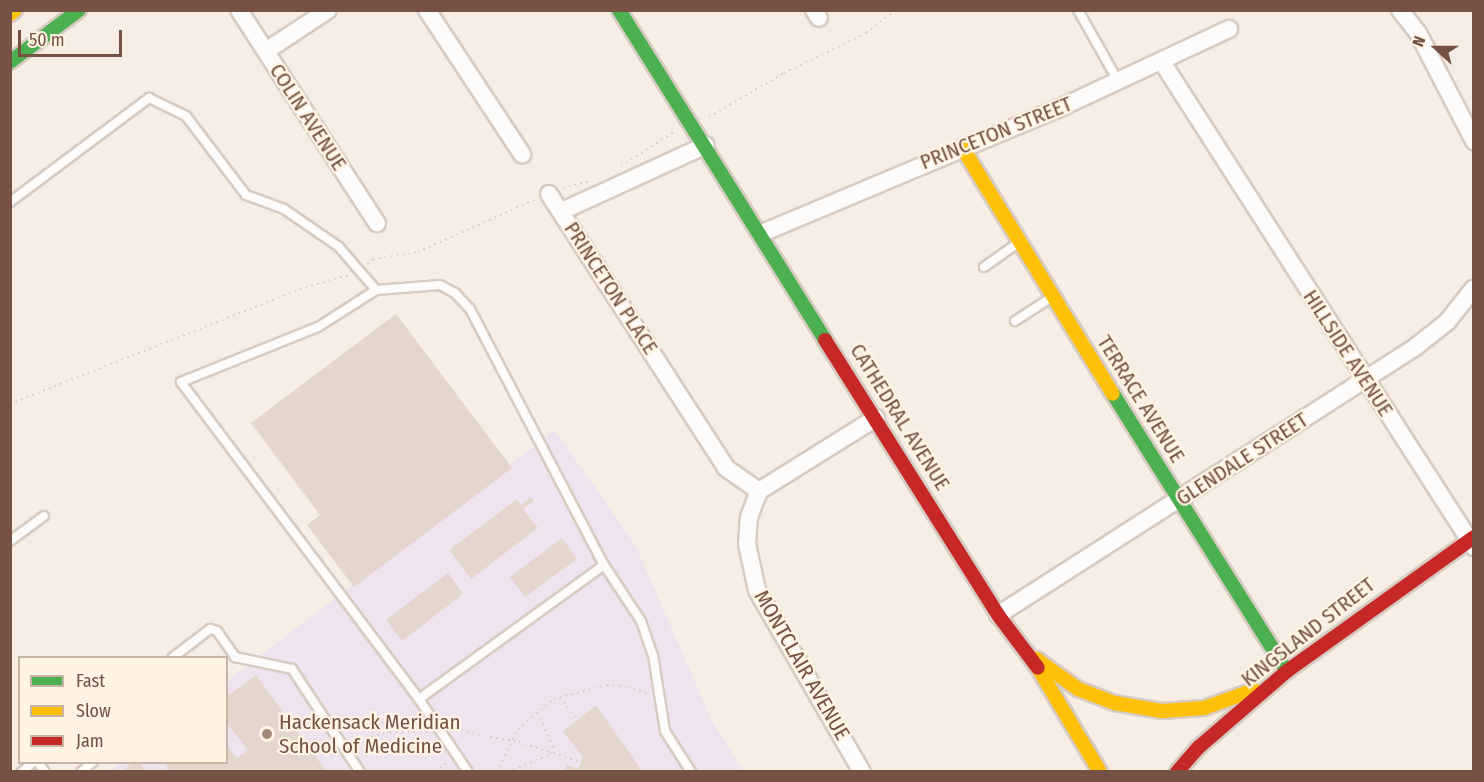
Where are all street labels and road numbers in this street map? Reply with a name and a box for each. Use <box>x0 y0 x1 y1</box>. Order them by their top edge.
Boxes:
street label: COLIN AVENUE <box>264 59 352 175</box>
street label: PRINCETON STREET <box>916 91 1076 175</box>
street label: PRINCETON PLACE <box>559 217 663 359</box>
street label: HILLSIDE AVENUE <box>1298 285 1398 421</box>
street label: TERRACE AVENUE <box>1092 331 1190 467</box>
street label: CATHEDRAL AVENUE <box>845 339 955 495</box>
street label: GLENDALE STREET <box>1172 407 1312 511</box>
street label: KINGSLAND STREET <box>1236 572 1380 692</box>
street label: MONTCLAIR AVENUE <box>749 586 855 744</box>

